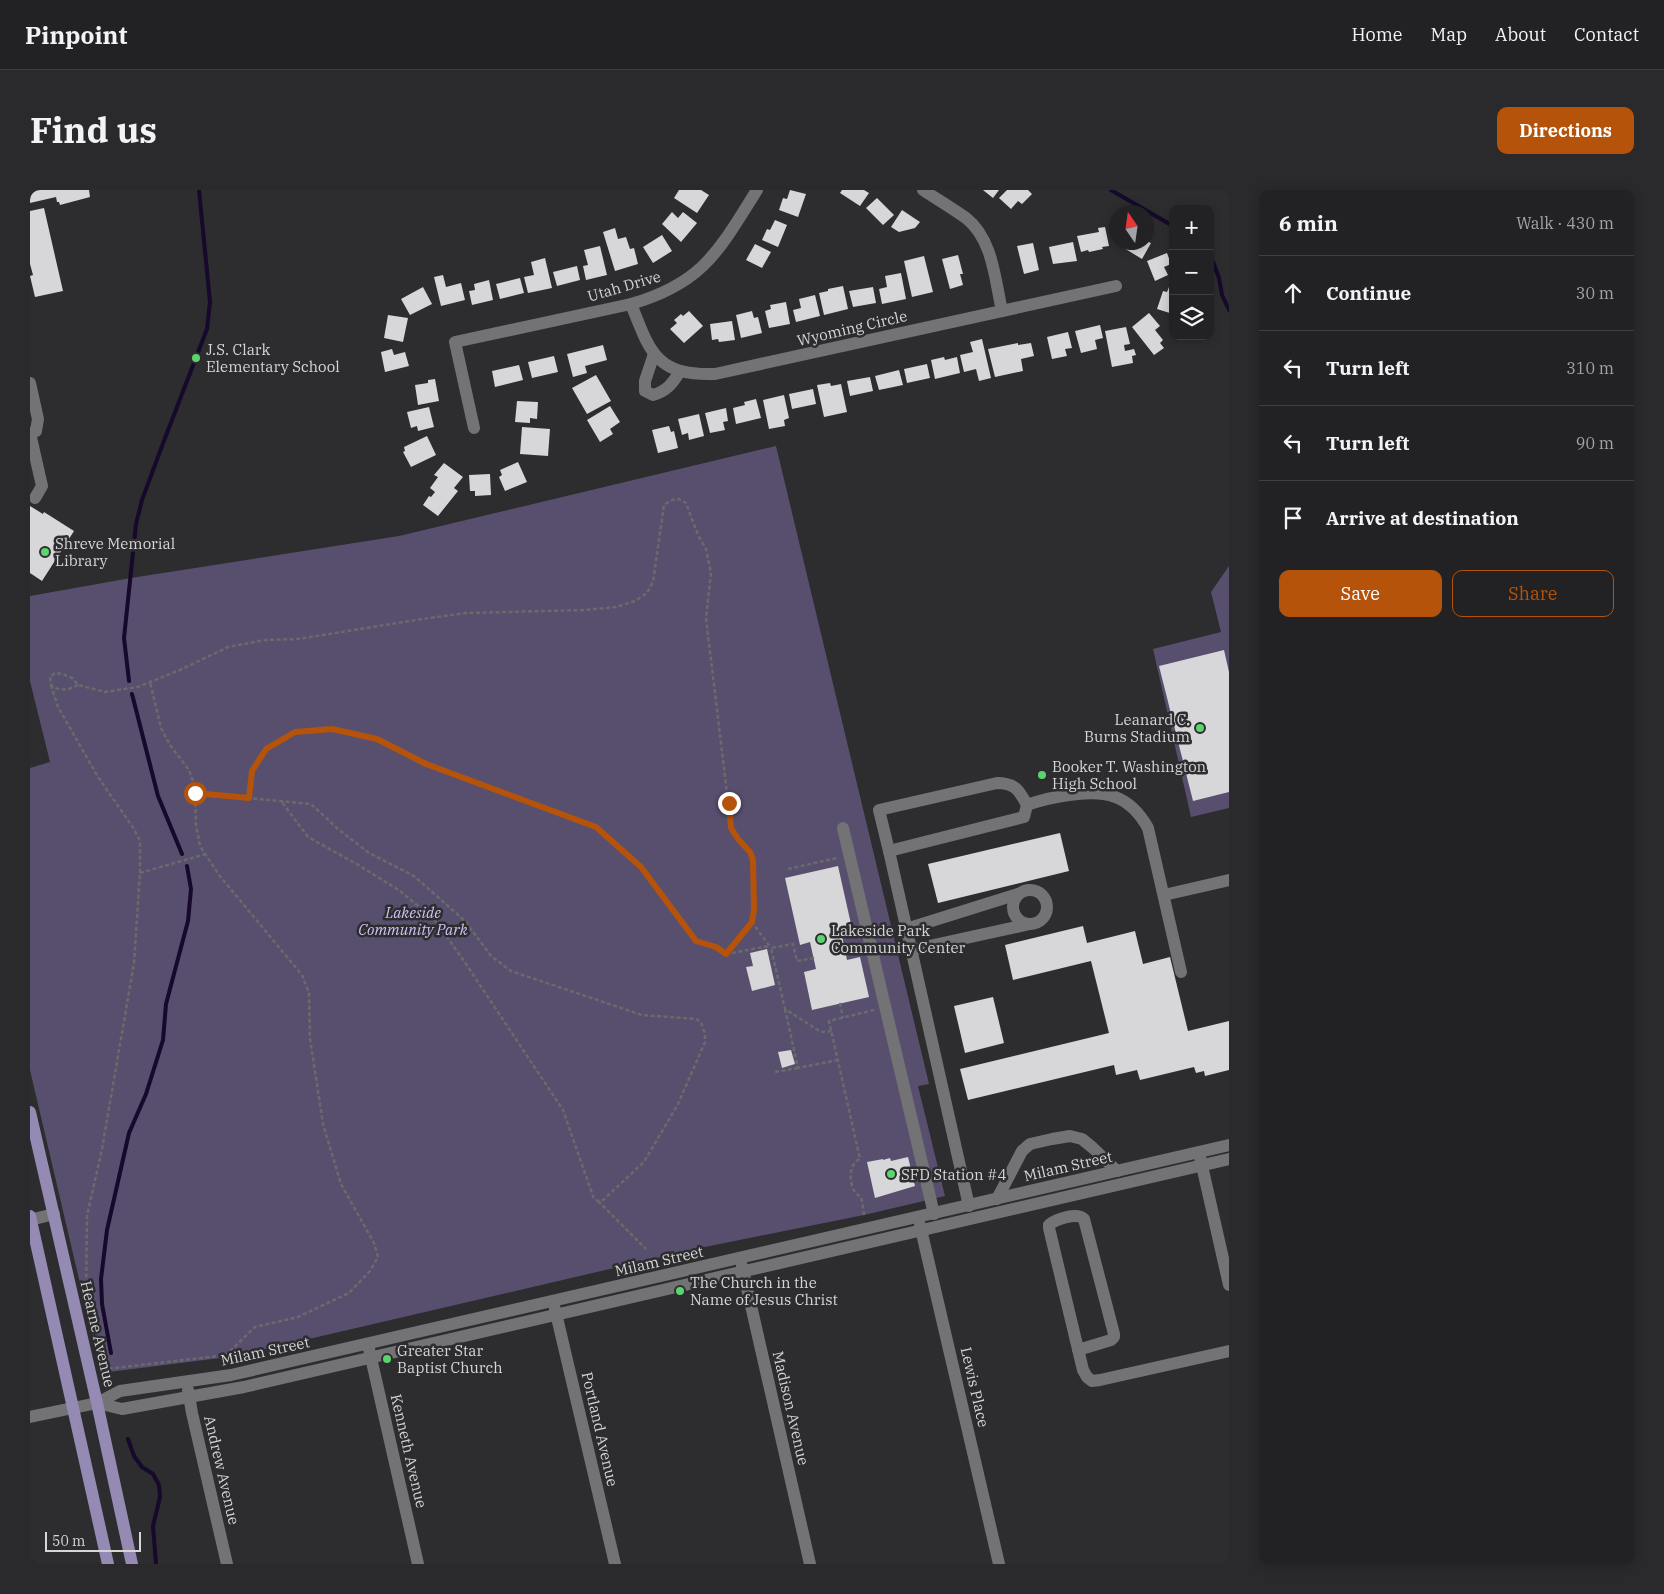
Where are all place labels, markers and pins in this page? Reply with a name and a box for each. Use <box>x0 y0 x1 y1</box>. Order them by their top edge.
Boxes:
place label: J.S. Clark Elementary School <box>206 340 340 376</box>
marker: J.S. Clark Elementary School <box>190 352 202 364</box>
place label: Shreve Memorial Library <box>55 534 175 570</box>
marker: Shreve Memorial Library <box>39 546 51 558</box>
place label: Leanard C. Burns Stadium <box>1084 710 1190 746</box>
marker: Leanard C. Burns Stadium <box>1194 722 1206 734</box>
place label: Booker T. Washington High School <box>1052 757 1207 793</box>
marker: Booker T. Washington High School <box>1036 769 1048 781</box>
place label: Lakeside Park Community Center <box>831 921 966 957</box>
marker: Lakeside Park Community Center <box>815 933 827 945</box>
place label: SFD Station #4 <box>901 1165 1006 1184</box>
marker: SFD Station #4 <box>885 1168 897 1180</box>
place label: The Church in the Name of Jesus Christ <box>690 1273 838 1309</box>
marker: The Church in the Name of Jesus Christ <box>674 1285 686 1297</box>
place label: Greater Star Baptist Church <box>397 1341 503 1377</box>
marker: Greater Star Baptist Church <box>381 1353 393 1365</box>

